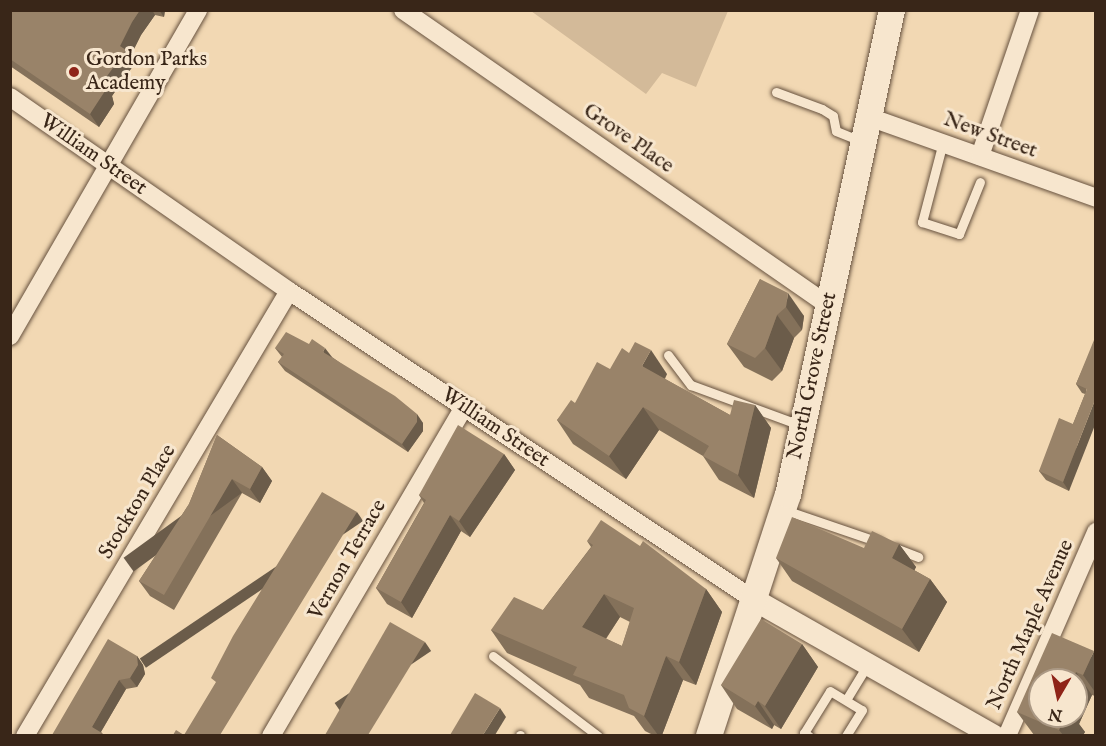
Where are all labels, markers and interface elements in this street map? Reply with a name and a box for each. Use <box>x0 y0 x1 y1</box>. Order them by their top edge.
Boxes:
place label: Gordon Parks Academy <box>86 47 207 97</box>
marker: Gordon Parks Academy <box>67 65 81 79</box>
street label: Grove Place <box>578 99 678 179</box>
street label: New Street <box>940 107 1040 165</box>
street label: William Street <box>35 109 151 201</box>
street label: North Grove Street <box>783 290 843 462</box>
street label: William Street <box>436 383 554 473</box>
street label: Stockton Place <box>94 440 182 564</box>
street label: Vernon Terrace <box>303 495 393 625</box>
street label: North Maple Avenue <box>982 536 1080 714</box>
north arrow <box>1028 668 1088 728</box>

